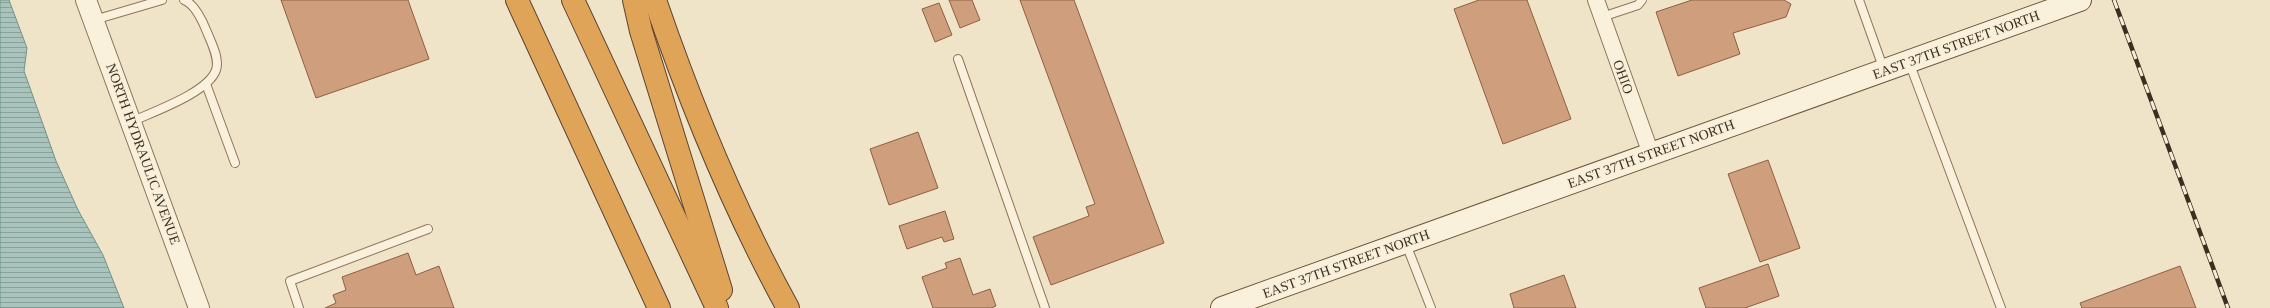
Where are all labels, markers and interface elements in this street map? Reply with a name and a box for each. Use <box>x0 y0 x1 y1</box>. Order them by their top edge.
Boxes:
street label: EAST 37TH STREET NORTH <box>1871 8 2041 82</box>
street label: OHIO <box>1610 58 1636 96</box>
street label: NORTH HYDRAULIC AVENUE <box>103 61 183 247</box>
street label: EAST 37TH STREET NORTH <box>1566 117 1736 191</box>
street label: EAST 37TH STREET NORTH <box>1261 227 1431 301</box>

